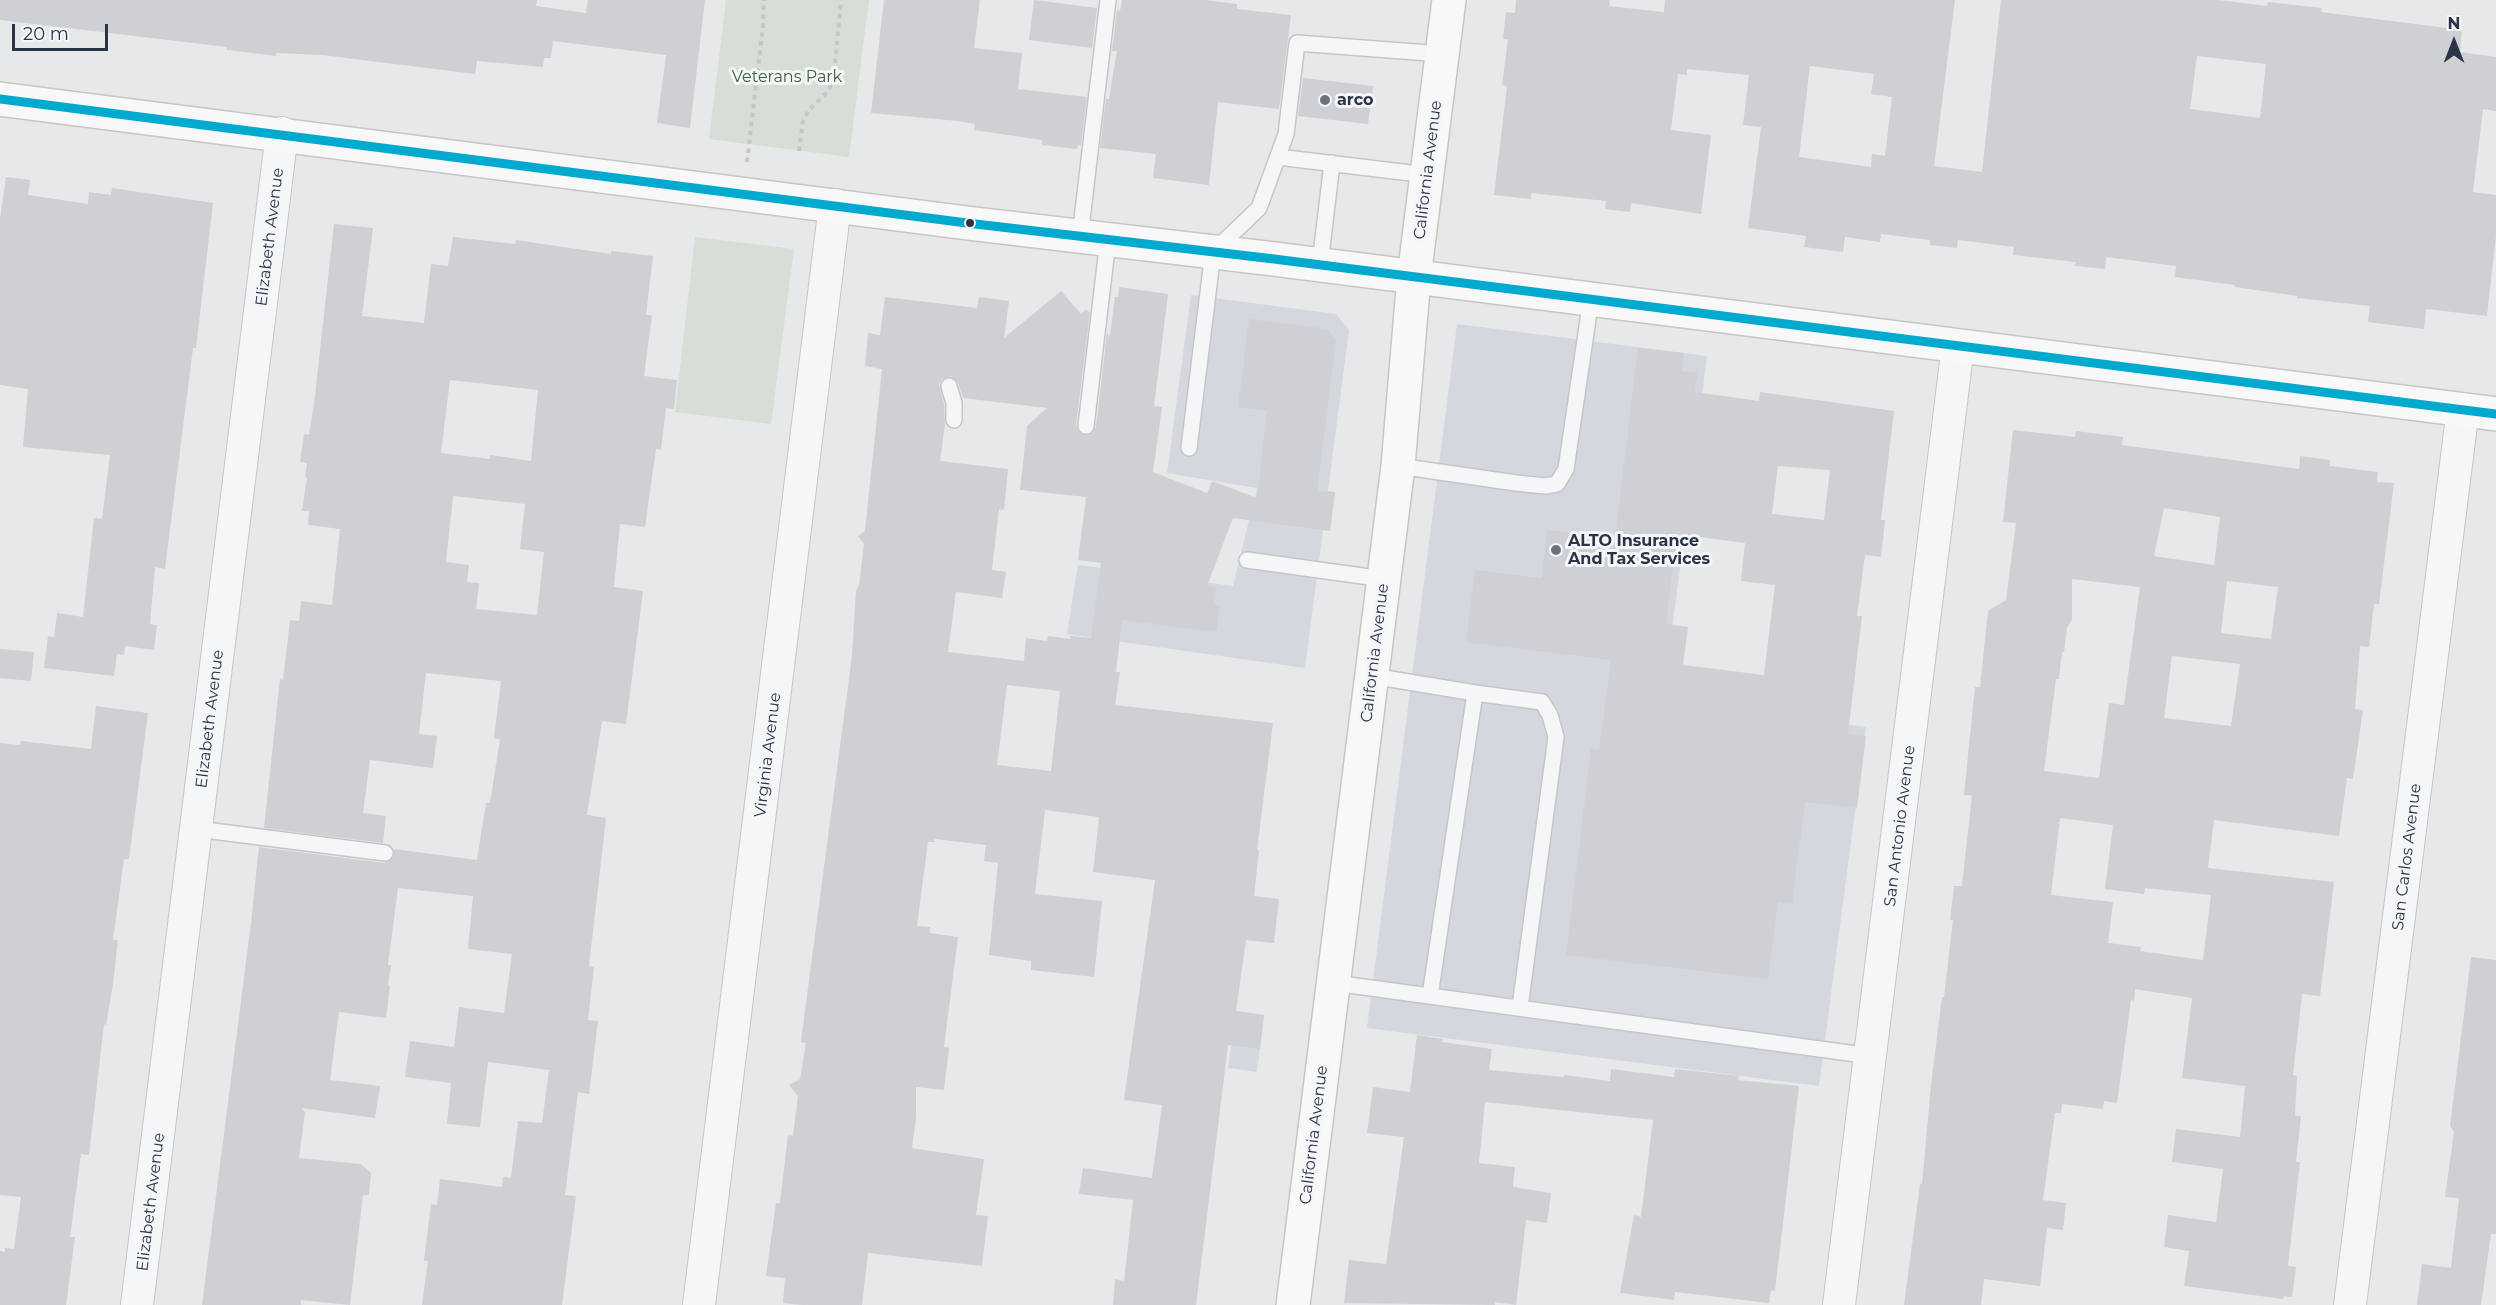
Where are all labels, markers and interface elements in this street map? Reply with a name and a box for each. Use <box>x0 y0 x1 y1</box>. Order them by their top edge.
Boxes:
scale bar <box>15 12 111 50</box>
north arrow <box>2424 12 2484 72</box>
text: N <box>2448 14 2460 33</box>
text: 20 m <box>23 23 69 45</box>
park label: Veterans Park <box>732 67 842 87</box>
place label: arco <box>1337 90 1373 110</box>
marker: arco <box>1318 93 1332 107</box>
street label: California Avenue <box>1410 99 1446 241</box>
street label: Elizabeth Avenue <box>252 167 288 307</box>
unlabelled marker <box>964 217 976 229</box>
place label: ALTO Insurance And Tax Services <box>1568 531 1710 569</box>
marker: ALTO Insurance And Tax Services <box>1549 543 1563 557</box>
street label: California Avenue <box>1357 582 1393 724</box>
street label: Elizabeth Avenue <box>192 649 228 789</box>
street label: Virginia Avenue <box>751 691 785 819</box>
street label: San Antonio Avenue <box>1881 744 1919 908</box>
street label: San Carlos Avenue <box>2388 782 2426 932</box>
street label: California Avenue <box>1296 1064 1332 1206</box>
street label: Elizabeth Avenue <box>133 1132 169 1272</box>

